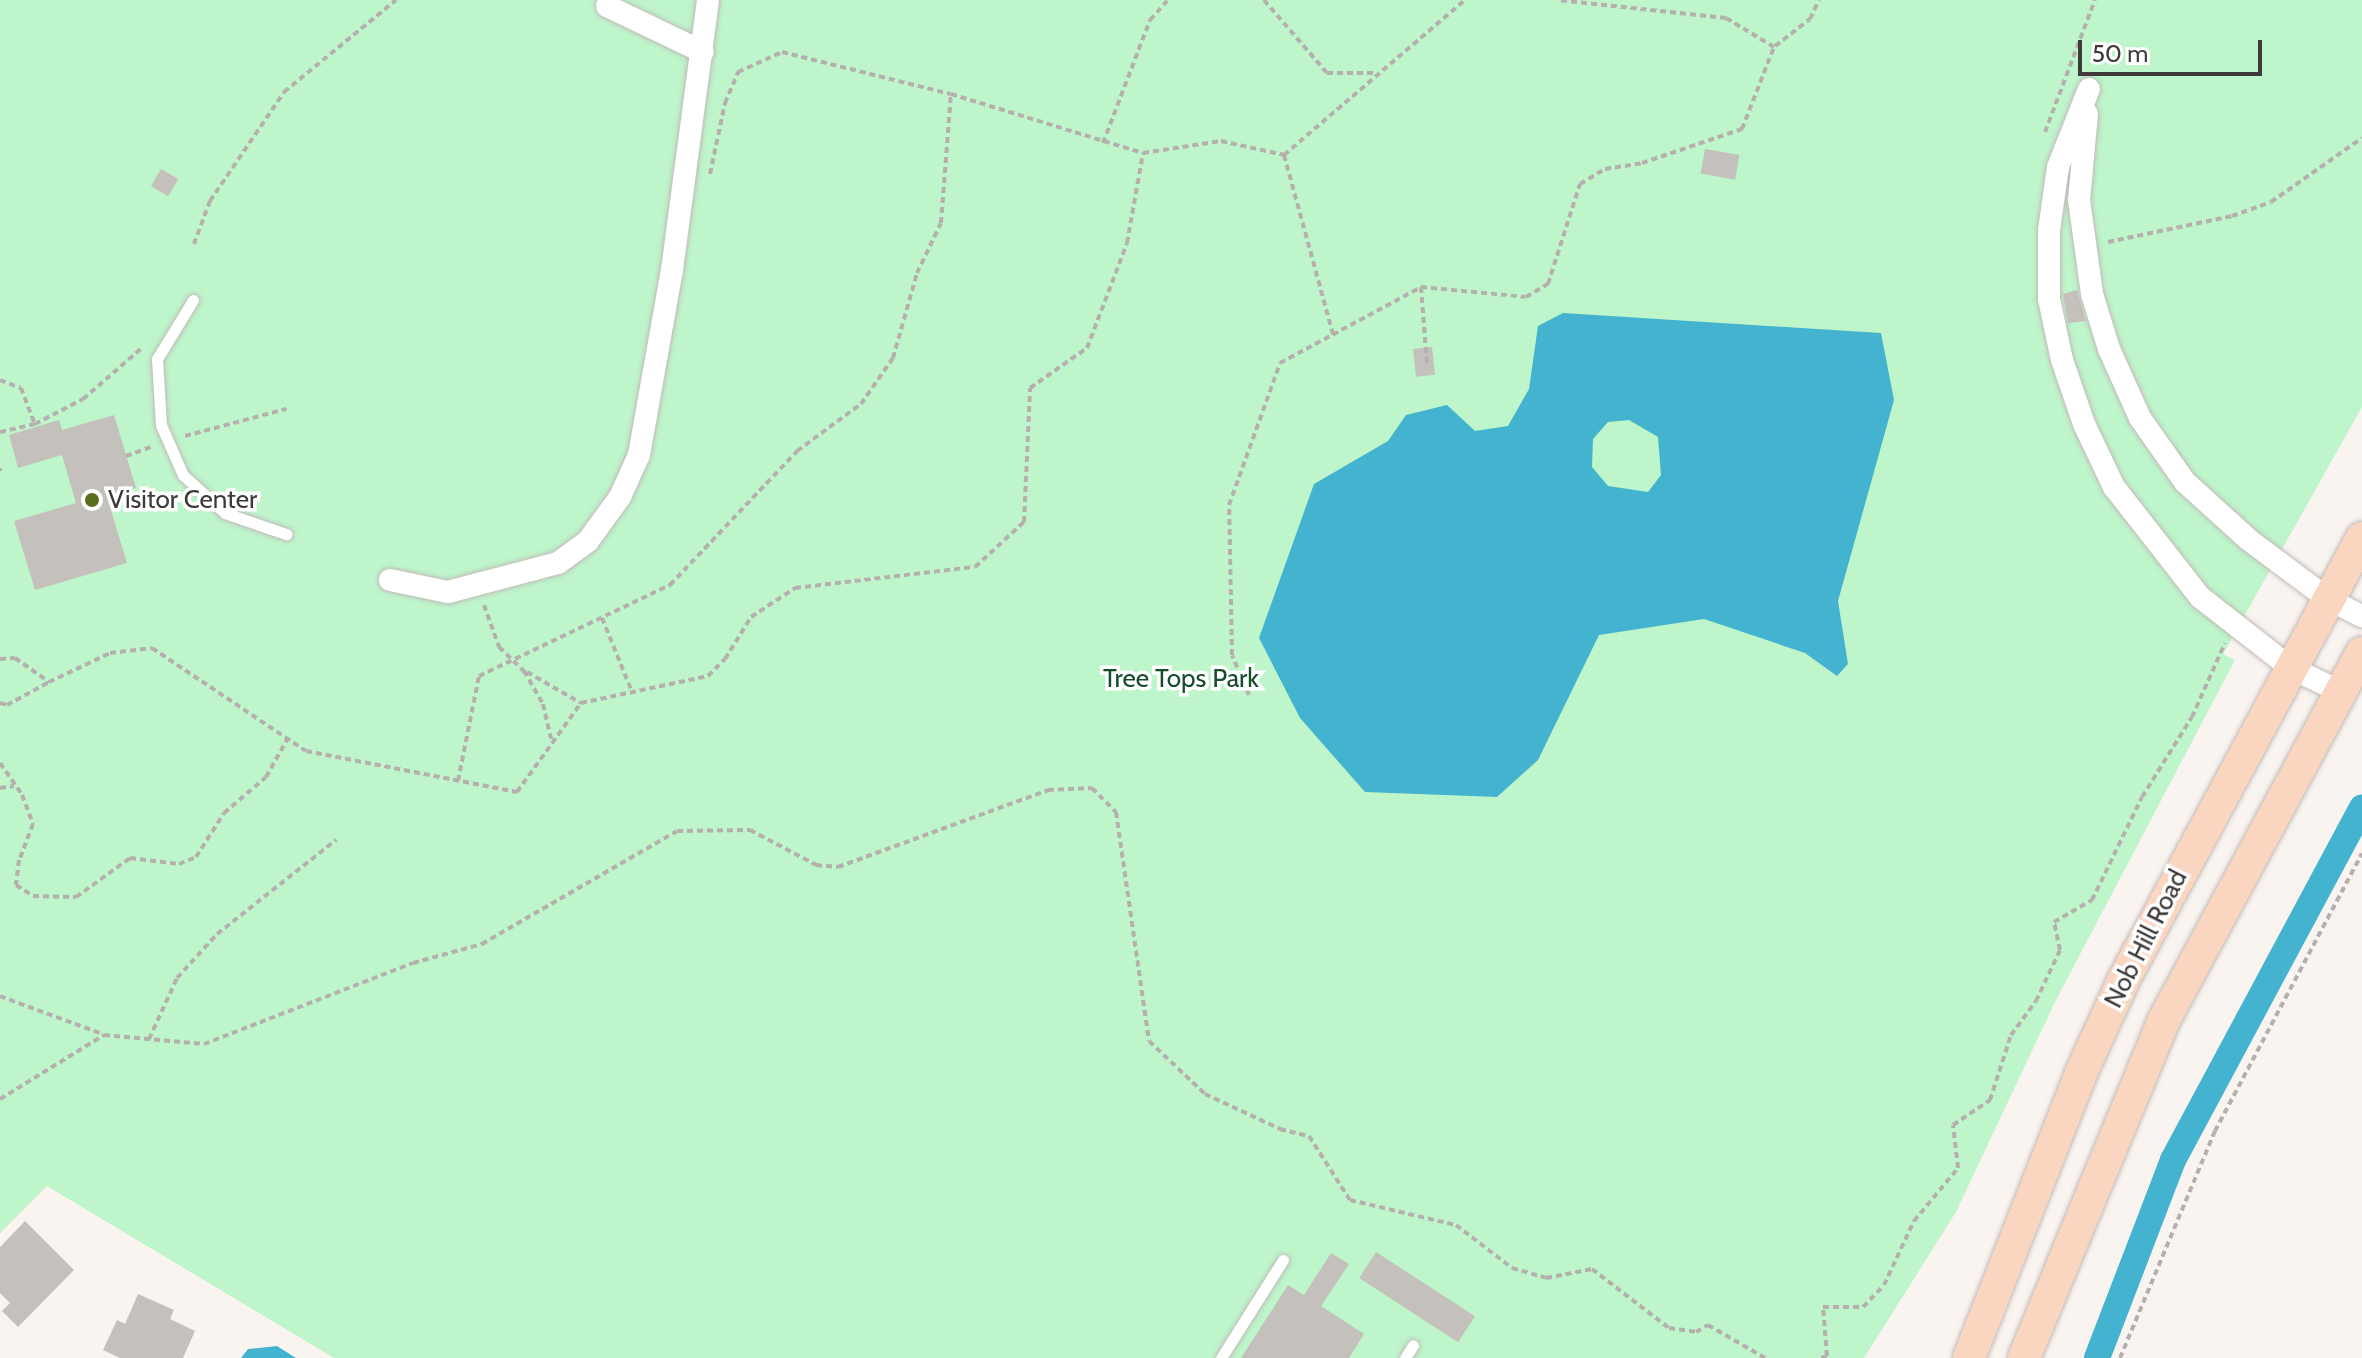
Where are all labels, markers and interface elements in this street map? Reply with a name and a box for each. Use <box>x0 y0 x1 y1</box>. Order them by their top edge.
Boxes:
scale bar <box>2082 24 2266 74</box>
text: 50 m <box>2092 39 2148 68</box>
place label: Visitor Center <box>108 484 257 516</box>
marker: Visitor Center <box>83 491 101 509</box>
park label: Tree Tops Park <box>1103 663 1259 695</box>
street label: Nob Hill Road <box>2098 865 2194 1013</box>

